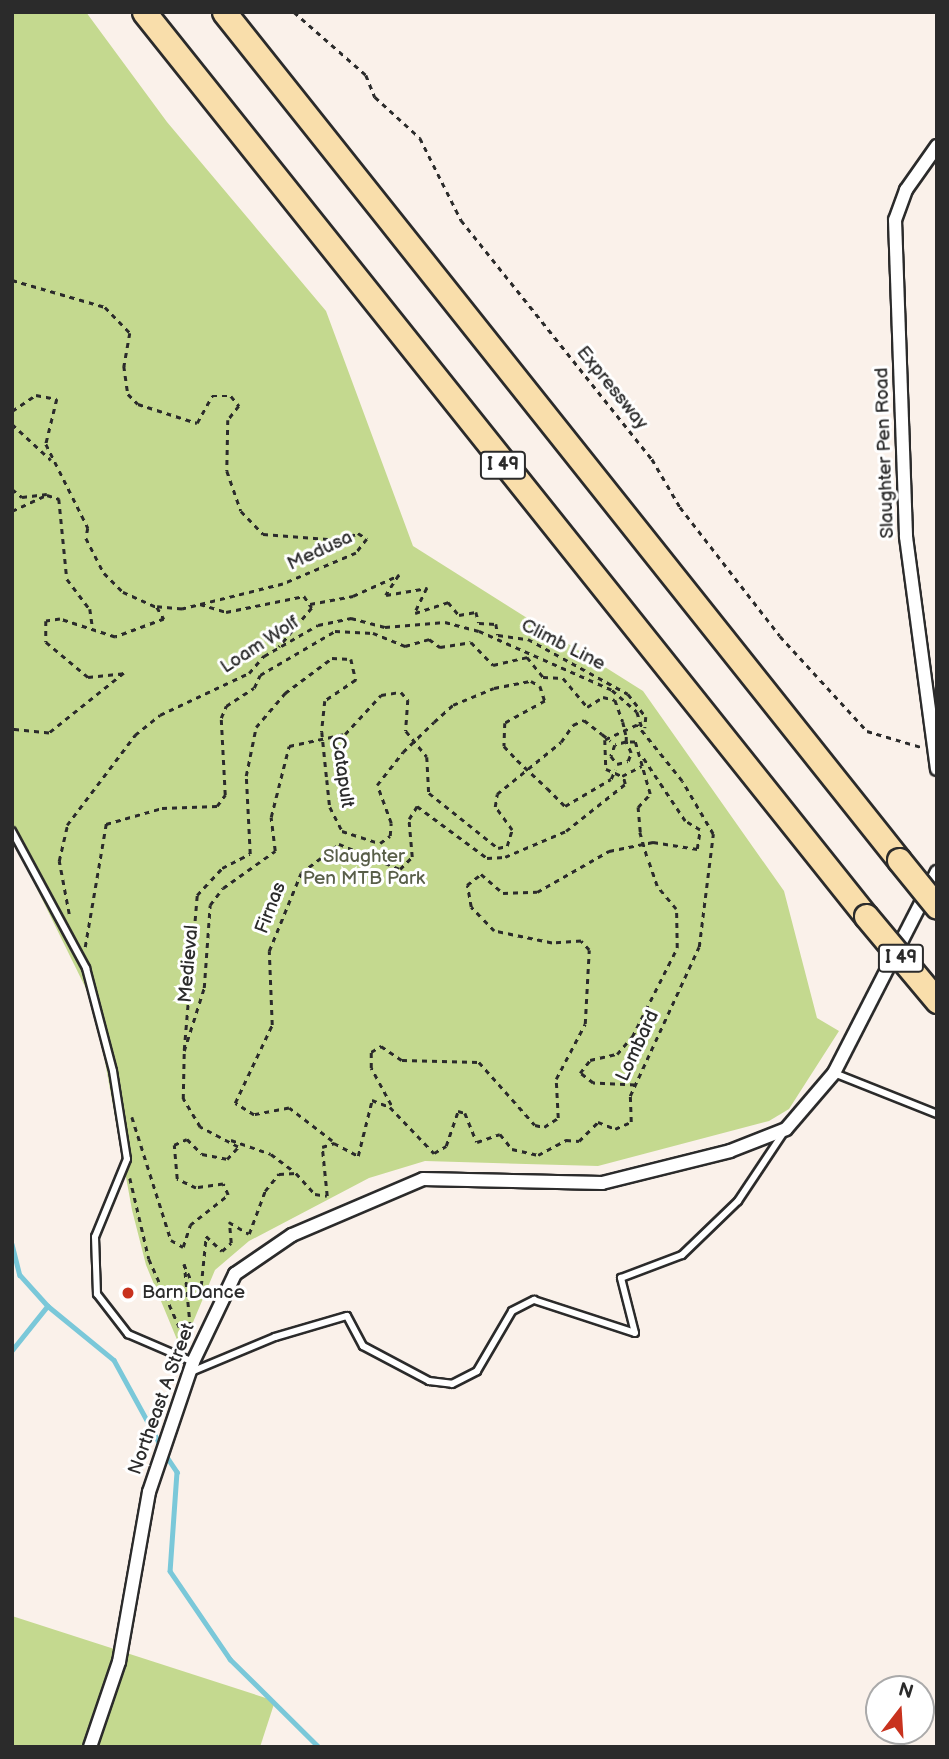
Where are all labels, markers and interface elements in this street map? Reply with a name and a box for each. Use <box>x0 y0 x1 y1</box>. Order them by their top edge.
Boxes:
street label: Expressway <box>571 342 653 434</box>
street label: Slaughter Pen Road <box>871 367 899 539</box>
road number: I 49 <box>478 450 528 480</box>
street label: Medusa <box>284 526 356 576</box>
street label: Loam Wolf <box>216 611 304 679</box>
street label: Climb Line <box>517 614 609 676</box>
street label: Catapult <box>326 735 358 809</box>
park label: Slaughter Pen MTB Park <box>303 846 425 890</box>
street label: Firnas <box>251 879 291 937</box>
street label: Medieval <box>174 924 204 1004</box>
road number: I 49 <box>876 944 926 973</box>
street label: Lombard <box>612 1007 664 1085</box>
place label: Barn Dance <box>142 1282 245 1304</box>
marker: Barn Dance <box>120 1285 136 1301</box>
street label: Northeast A Street <box>124 1320 200 1478</box>
north arrow <box>865 1675 935 1745</box>
text: N <box>896 1678 916 1704</box>

